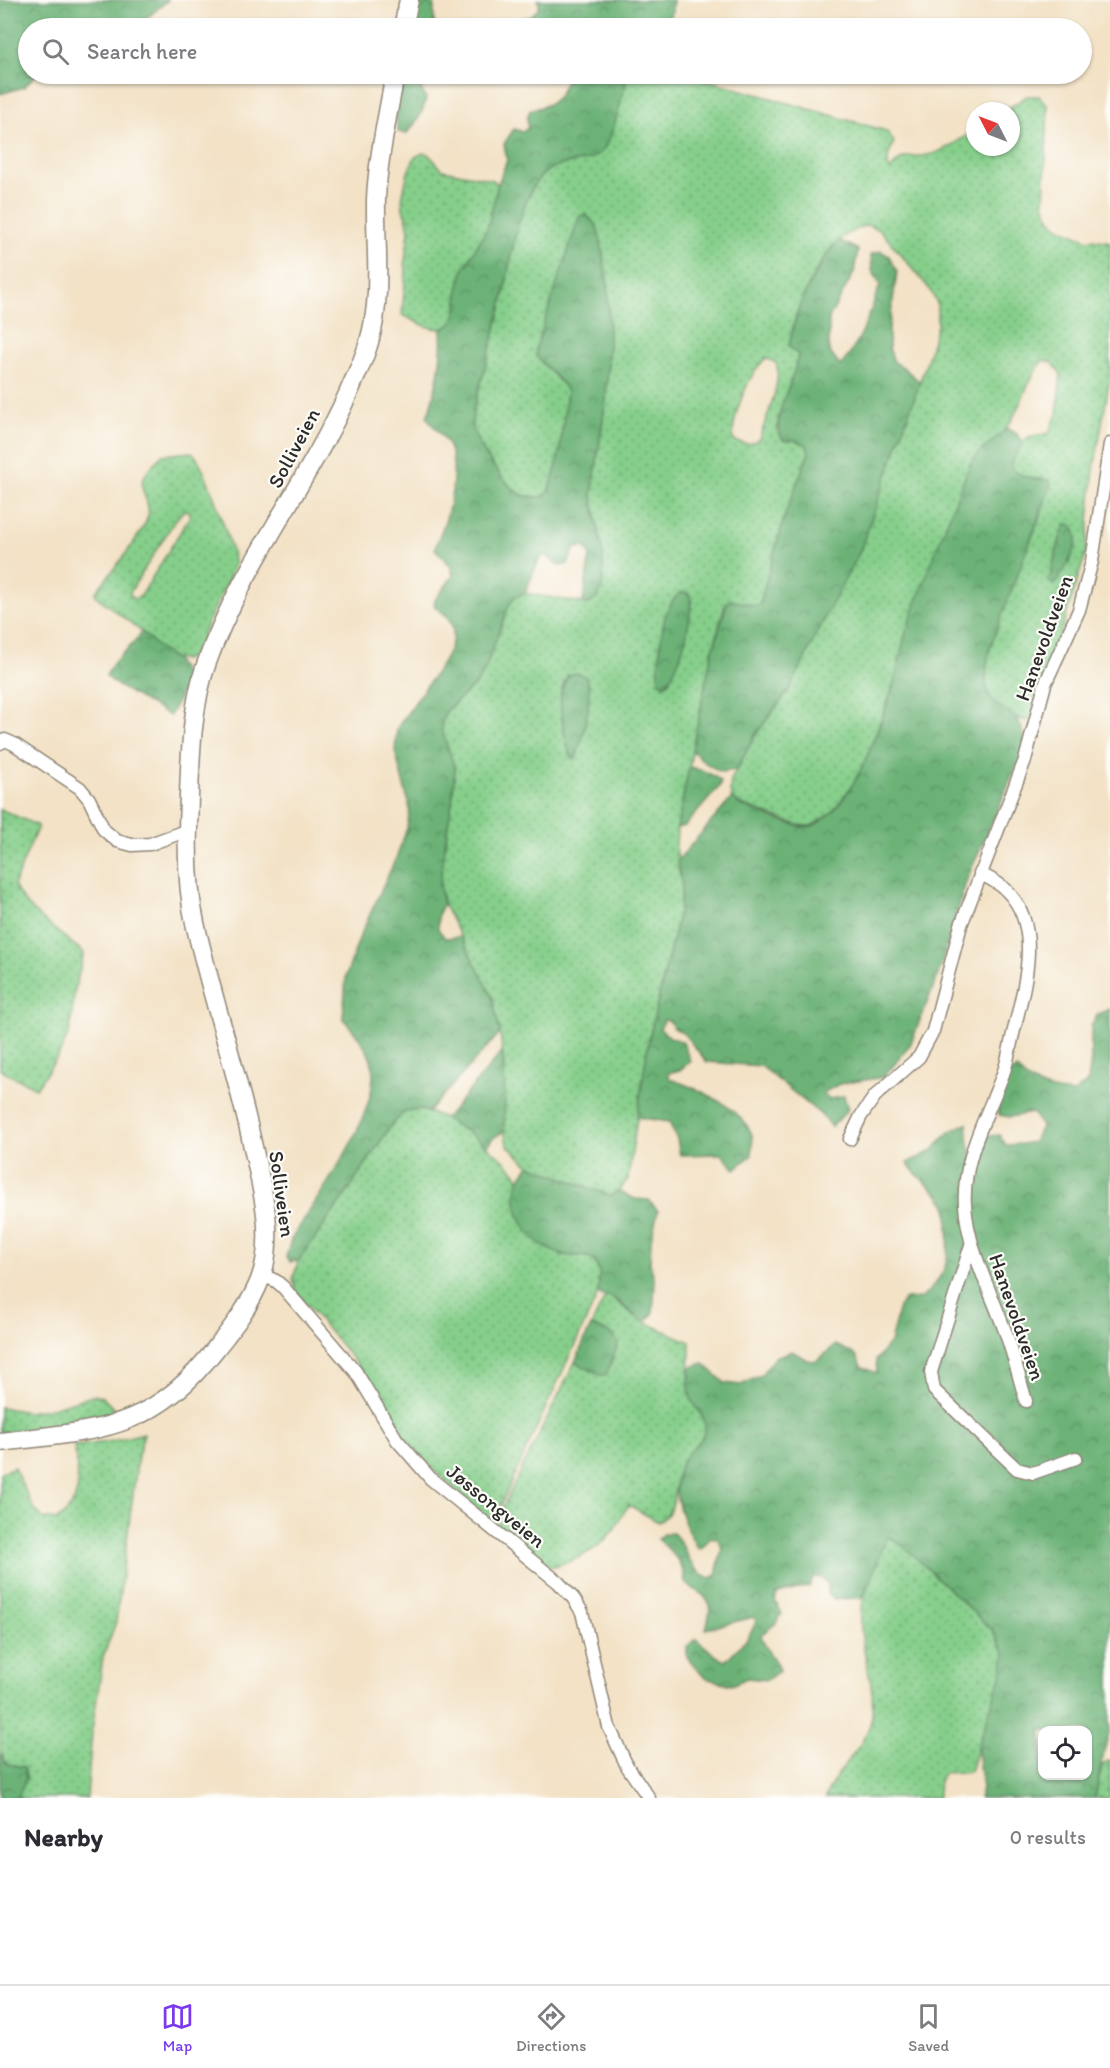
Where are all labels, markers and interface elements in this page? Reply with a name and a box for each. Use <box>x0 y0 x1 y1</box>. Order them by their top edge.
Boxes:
search box <box>18 18 1092 84</box>
icon: search <box>39 35 72 68</box>
text: Search here <box>87 38 197 65</box>
north arrow <box>966 102 1020 156</box>
street label: Solliveien <box>262 403 325 492</box>
street label: Hanevoldveien <box>1009 571 1078 704</box>
street label: Solliveien <box>264 1149 301 1239</box>
street label: Hanevoldveien <box>984 1250 1051 1384</box>
street label: Jøssongveien <box>442 1458 551 1553</box>
map controls <box>1038 1726 1092 1780</box>
button: locate <box>1038 1726 1092 1780</box>
text: Nearby <box>24 1821 103 1853</box>
text: 0 results <box>1010 1825 1086 1849</box>
tab: Map <box>161 2000 194 2055</box>
tab: Directions <box>516 2000 586 2055</box>
tab: Saved <box>908 2000 949 2055</box>

